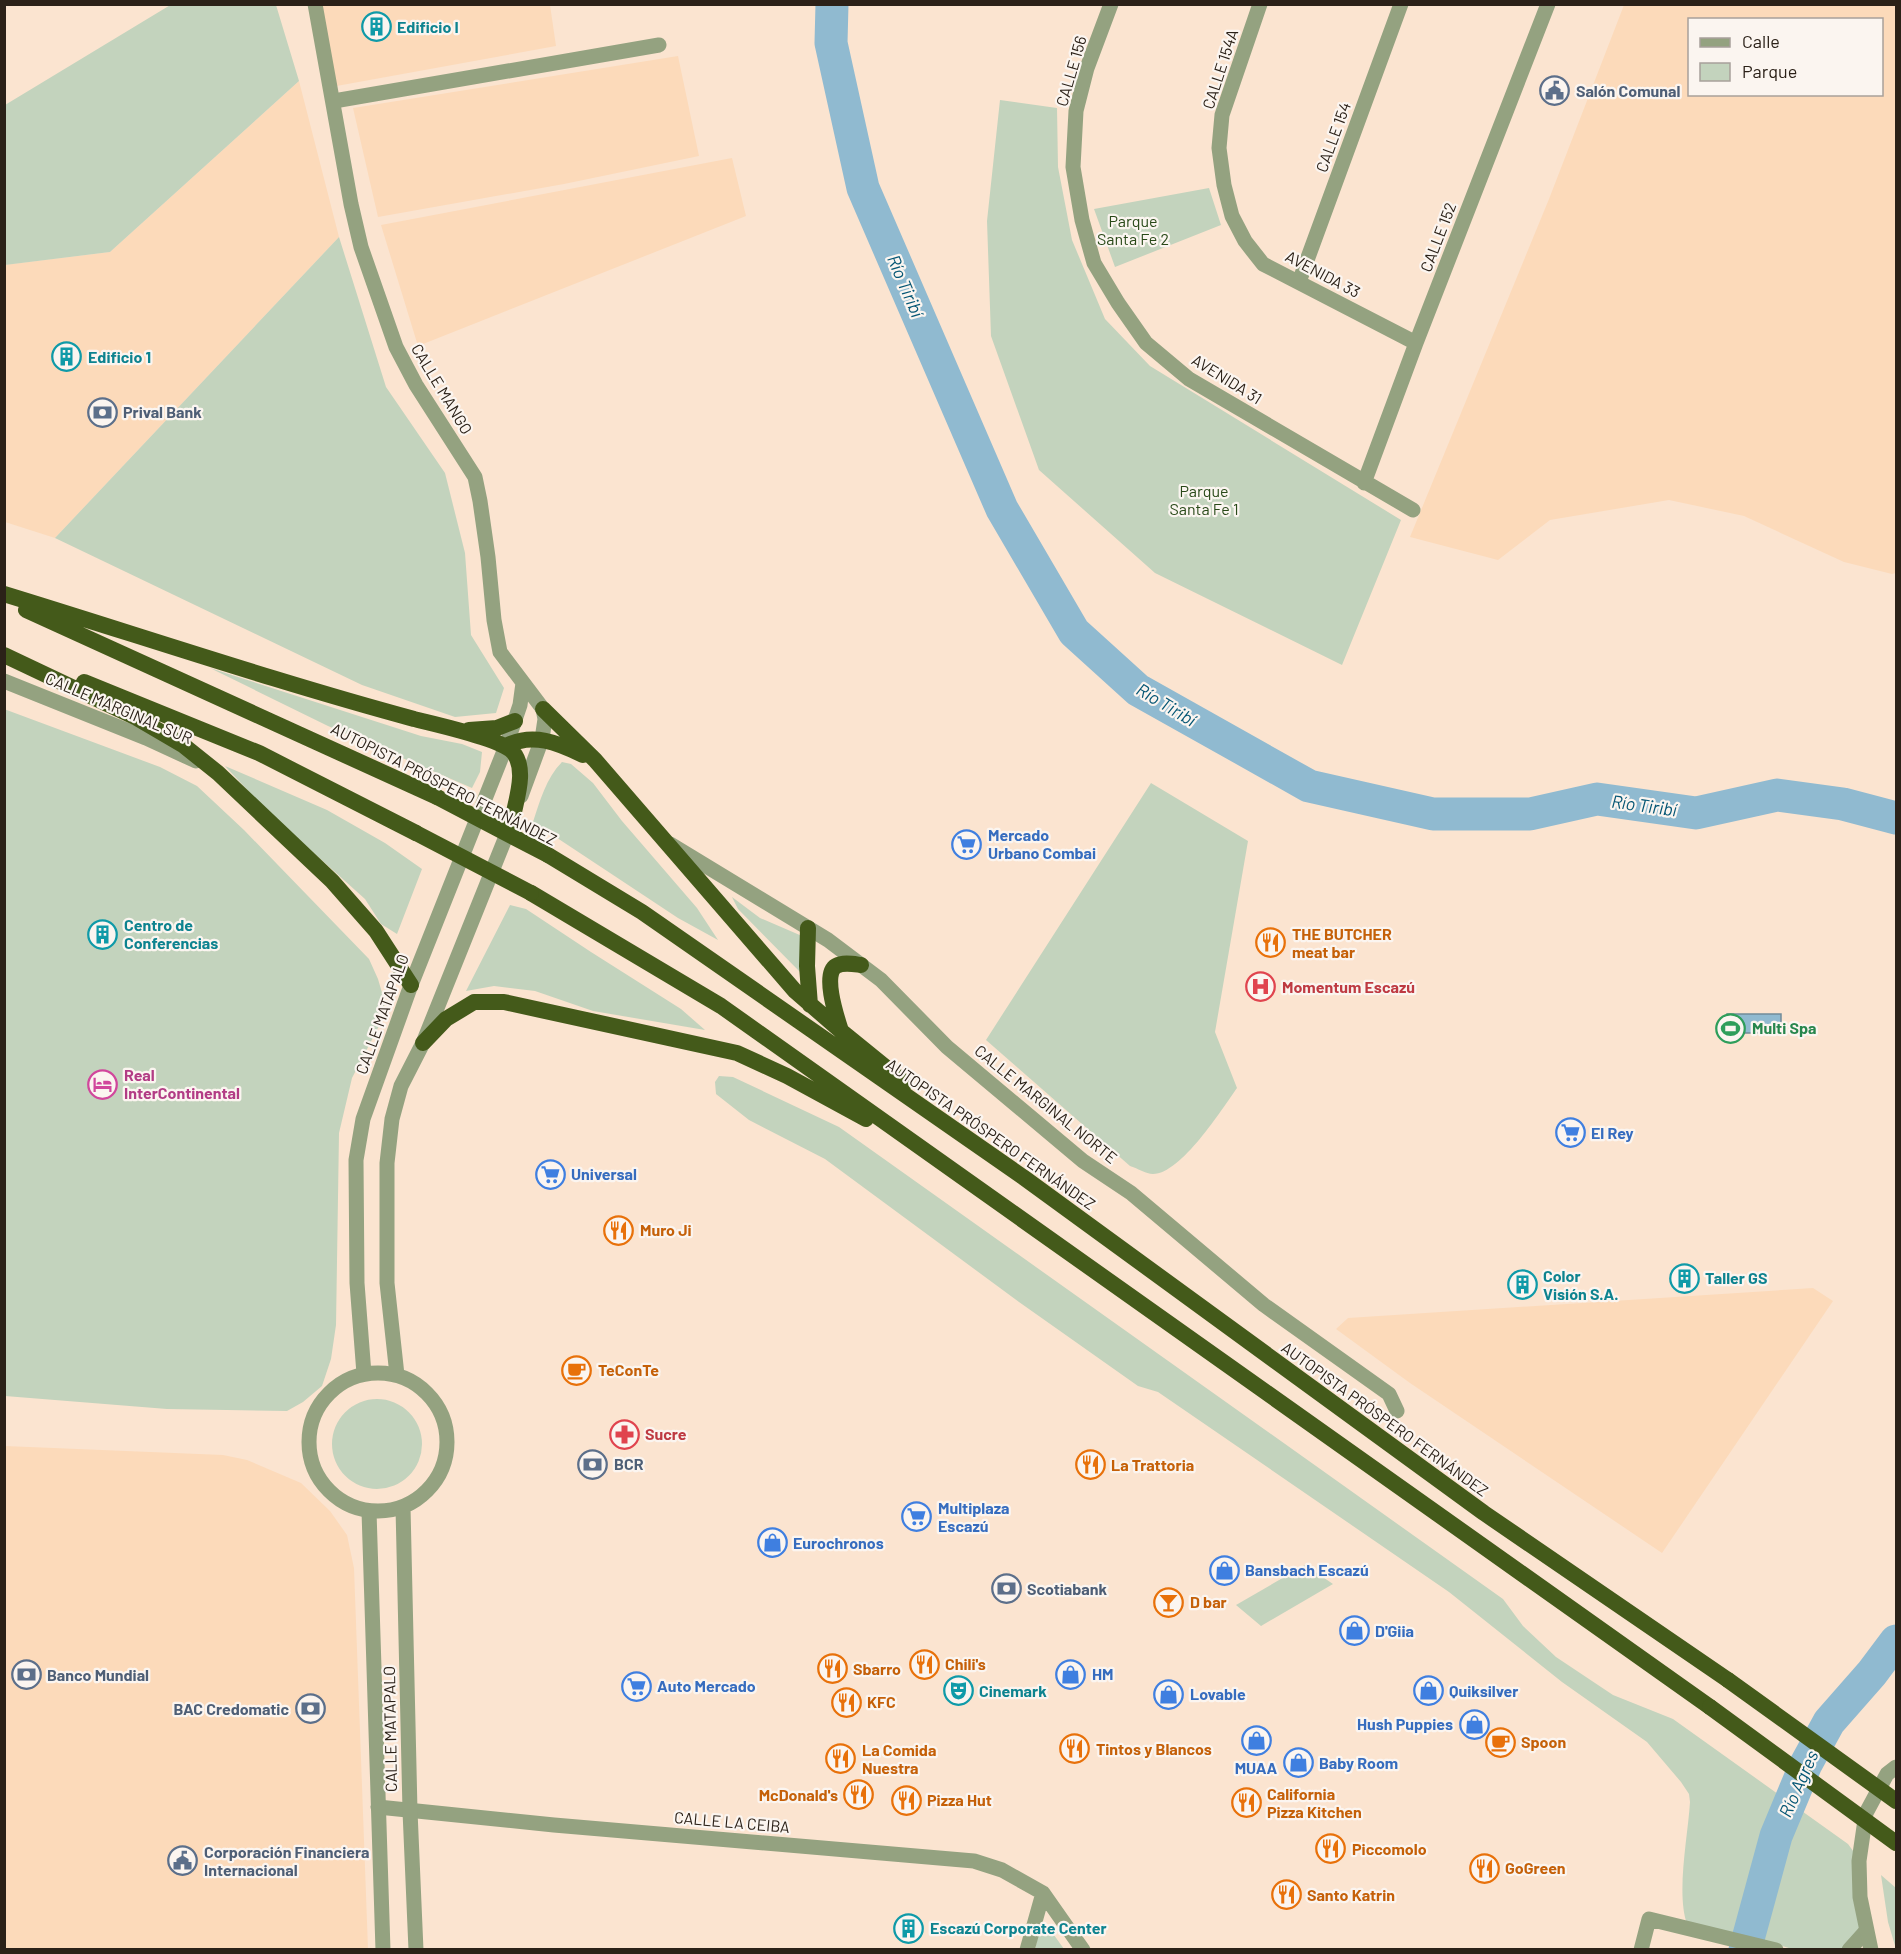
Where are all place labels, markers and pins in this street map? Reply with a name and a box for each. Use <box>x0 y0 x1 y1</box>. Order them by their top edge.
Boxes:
building icon: Edificio I <box>360 11 392 43</box>
place label: Edificio I <box>397 17 459 36</box>
public building icon: Salón Comunal <box>1539 75 1571 107</box>
place label: Salón Comunal <box>1576 81 1680 100</box>
building icon: Edificio 1 <box>51 341 83 373</box>
place label: Edificio 1 <box>88 347 151 366</box>
bank icon: Prival Bank <box>86 396 118 428</box>
place label: Prival Bank <box>123 402 202 421</box>
place label: Mercado Urbano Combai <box>988 825 1096 862</box>
supermarket icon: Mercado Urbano Combai <box>951 828 983 860</box>
place label: Centro de Conferencias <box>124 915 218 952</box>
building icon: Centro de Conferencias <box>87 918 119 950</box>
place label: THE BUTCHER meat bar <box>1292 924 1392 961</box>
restaurant icon: THE BUTCHER meat bar <box>1255 927 1287 959</box>
hospital icon: Momentum Escazú <box>1245 971 1277 1003</box>
place label: Momentum Escazú <box>1282 977 1415 996</box>
sports icon: Multi Spa <box>1715 1012 1747 1044</box>
place label: Multi Spa <box>1752 1018 1816 1037</box>
place label: Real InterContinental <box>124 1065 240 1102</box>
hotel icon: Real InterContinental <box>87 1068 119 1100</box>
supermarket icon: El Rey <box>1554 1117 1586 1149</box>
place label: El Rey <box>1591 1123 1634 1142</box>
supermarket icon: Universal <box>534 1158 566 1190</box>
place label: Universal <box>571 1164 637 1183</box>
restaurant icon: Muro Ji <box>603 1214 635 1246</box>
place label: Muro Ji <box>640 1220 692 1239</box>
building icon: Taller GS <box>1668 1262 1700 1294</box>
place label: Color Visión S.A. <box>1543 1266 1619 1303</box>
place label: Taller GS <box>1705 1268 1767 1287</box>
building icon: Color Visión S.A. <box>1506 1269 1538 1301</box>
cafe icon: TeConTe <box>561 1354 593 1386</box>
place label: TeConTe <box>598 1360 659 1379</box>
pharmacy icon: Sucre <box>608 1418 640 1450</box>
place label: Sucre <box>645 1424 687 1443</box>
bank icon: BCR <box>577 1448 609 1480</box>
restaurant icon: La Trattoria <box>1074 1449 1106 1481</box>
place label: BCR <box>614 1454 644 1473</box>
place label: La Trattoria <box>1111 1455 1194 1474</box>
place label: Multiplaza Escazú <box>938 1498 1009 1535</box>
supermarket icon: Multiplaza Escazú <box>901 1501 933 1533</box>
shop icon: Eurochronos <box>756 1527 788 1559</box>
place label: Eurochronos <box>793 1533 884 1552</box>
shop icon: Bansbach Escazú <box>1208 1554 1240 1586</box>
place label: Bansbach Escazú <box>1245 1560 1369 1579</box>
bank icon: Scotiabank <box>990 1573 1022 1605</box>
place label: Scotiabank <box>1027 1579 1108 1598</box>
bar icon: D bar <box>1153 1586 1185 1618</box>
place label: D bar <box>1190 1592 1227 1611</box>
shop icon: D'Giia <box>1338 1615 1370 1647</box>
place label: D'Giia <box>1375 1621 1414 1640</box>
restaurant icon: Chili's <box>908 1648 940 1680</box>
restaurant icon: Sbarro <box>816 1653 848 1685</box>
place label: Chili's <box>945 1654 986 1673</box>
shop icon: HM <box>1055 1658 1087 1690</box>
bank icon: Banco Mundial <box>10 1659 42 1691</box>
place label: Sbarro <box>853 1659 901 1678</box>
place label: HM <box>1092 1664 1114 1683</box>
place label: Banco Mundial <box>47 1665 149 1684</box>
supermarket icon: Auto Mercado <box>620 1670 652 1702</box>
theatre icon: Cinemark <box>942 1675 974 1707</box>
shop icon: Quiksilver <box>1412 1675 1444 1707</box>
place label: Auto Mercado <box>657 1676 756 1695</box>
shop icon: Lovable <box>1153 1678 1185 1710</box>
place label: Cinemark <box>979 1681 1047 1700</box>
place label: Quiksilver <box>1449 1681 1518 1700</box>
place label: Lovable <box>1190 1684 1246 1703</box>
restaurant icon: KFC <box>830 1686 862 1718</box>
place label: KFC <box>867 1692 896 1711</box>
bank icon: BAC Credomatic <box>294 1693 326 1725</box>
place label: BAC Credomatic <box>174 1699 289 1718</box>
shop icon: Hush Puppies <box>1458 1708 1490 1740</box>
place label: Hush Puppies <box>1357 1714 1453 1733</box>
shop icon: MUAA <box>1240 1724 1272 1756</box>
cafe icon: Spoon <box>1484 1726 1516 1758</box>
place label: Spoon <box>1521 1732 1566 1751</box>
restaurant icon: Tintos y Blancos <box>1059 1733 1091 1765</box>
place label: Tintos y Blancos <box>1096 1739 1212 1758</box>
place label: La Comida Nuestra <box>862 1740 936 1777</box>
restaurant icon: La Comida Nuestra <box>825 1743 857 1775</box>
shop icon: Baby Room <box>1282 1747 1314 1779</box>
place label: Baby Room <box>1319 1753 1398 1772</box>
place label: MUAA <box>1235 1758 1278 1777</box>
restaurant icon: McDonald's <box>843 1779 875 1811</box>
restaurant icon: Pizza Hut <box>890 1784 922 1816</box>
place label: California Pizza Kitchen <box>1267 1784 1362 1821</box>
place label: McDonald's <box>759 1785 838 1804</box>
restaurant icon: California Pizza Kitchen <box>1230 1787 1262 1819</box>
place label: Pizza Hut <box>927 1790 992 1809</box>
restaurant icon: Piccomolo <box>1315 1833 1347 1865</box>
place label: Piccomolo <box>1352 1839 1427 1858</box>
place label: Corporación Financiera Internacional <box>204 1842 369 1879</box>
public building icon: Corporación Financiera Internacional <box>167 1845 199 1877</box>
restaurant icon: GoGreen <box>1468 1852 1500 1884</box>
place label: GoGreen <box>1505 1858 1566 1877</box>
restaurant icon: Santo Katrin <box>1270 1879 1302 1911</box>
place label: Santo Katrin <box>1307 1885 1395 1904</box>
building icon: Escazú Corporate Center <box>893 1912 925 1944</box>
place label: Escazú Corporate Center <box>930 1918 1107 1937</box>

